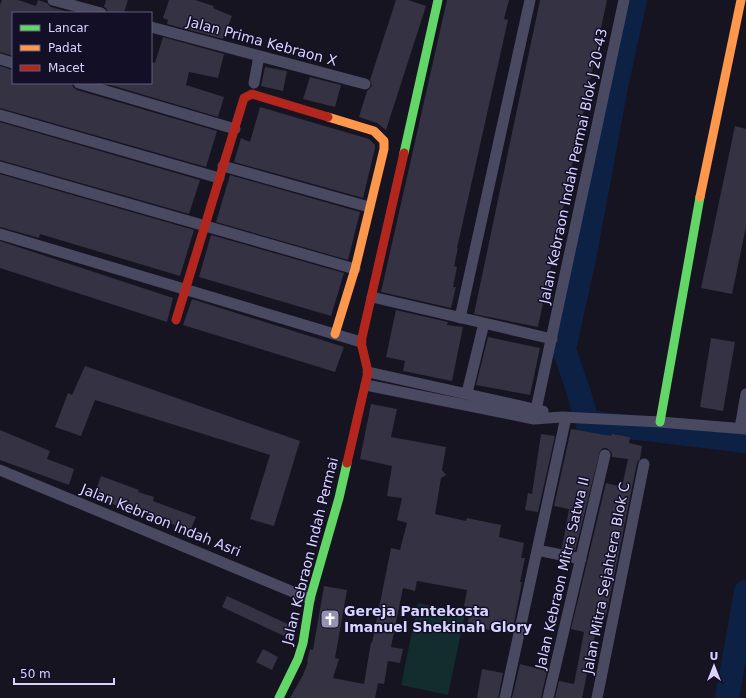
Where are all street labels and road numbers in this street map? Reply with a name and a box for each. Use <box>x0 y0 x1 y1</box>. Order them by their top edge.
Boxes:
street label: Jalan Prima Kebraon X <box>184 13 339 69</box>
street label: Jalan Kebraon Indah Permai Blok J 20-43 <box>536 27 610 306</box>
street label: Jalan Kebraon Indah Permai <box>279 456 341 647</box>
street label: Jalan Kebraon Mitra Satwa II <box>532 475 592 672</box>
street label: Jalan Kebraon Indah Asri <box>78 480 243 559</box>
street label: Jalan Mitra Sejahtera Blok C <box>579 481 632 676</box>

